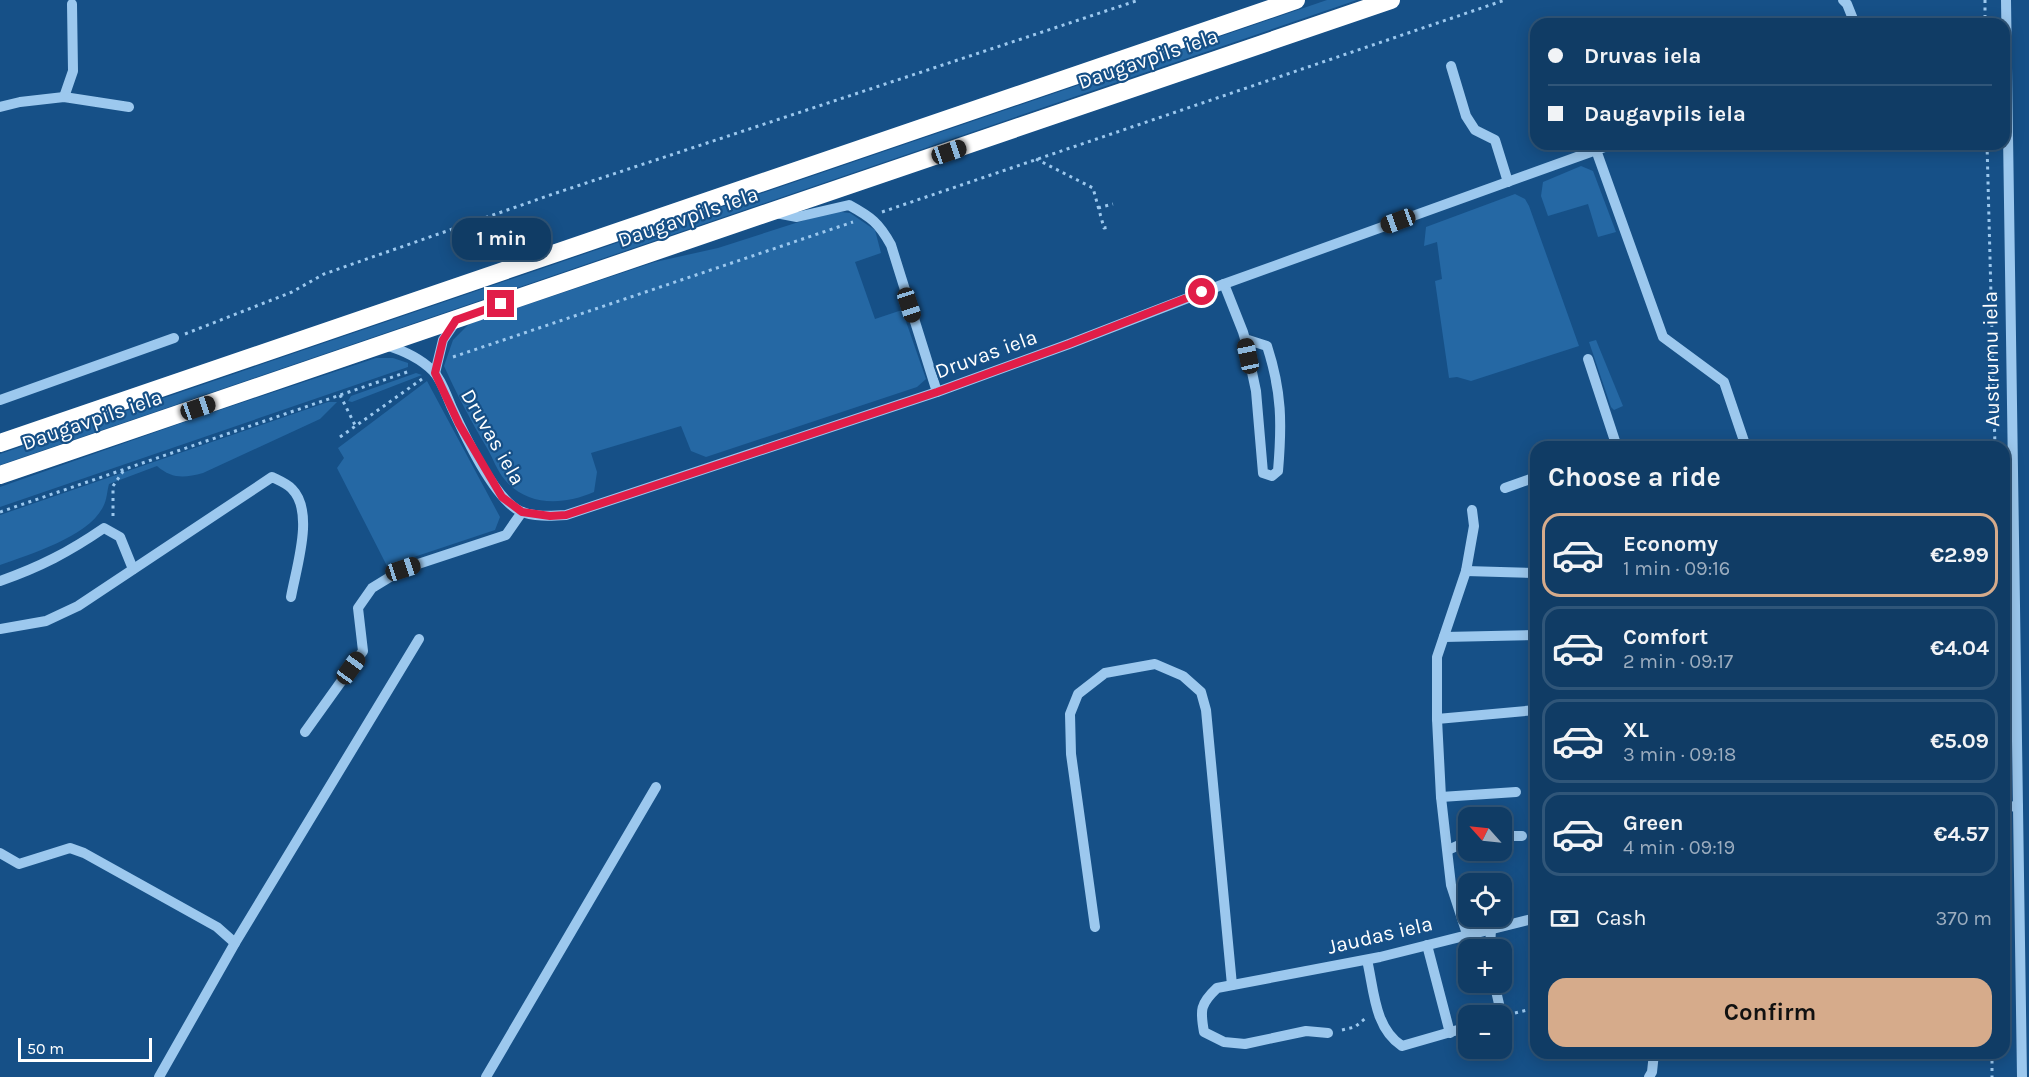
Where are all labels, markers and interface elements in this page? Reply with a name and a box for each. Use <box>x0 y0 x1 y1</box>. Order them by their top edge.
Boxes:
street label: Daugavpils iela <box>1075 24 1221 94</box>
text: Druvas iela <box>1584 43 1701 69</box>
text: Daugavpils iela <box>1584 101 1746 127</box>
car <box>929 138 969 166</box>
street label: Daugavpils iela <box>615 182 761 252</box>
car <box>1378 206 1418 236</box>
callout: 1 min <box>452 217 550 259</box>
text: 1 min <box>476 227 527 250</box>
route start <box>1188 278 1215 305</box>
car <box>895 285 923 325</box>
route end <box>487 290 514 317</box>
street label: Austrumu iela <box>1978 291 2004 427</box>
street label: Druvas iela <box>932 324 1040 384</box>
car <box>1235 337 1261 375</box>
street label: Daugavpils iela <box>19 385 165 455</box>
street label: Druvas iela <box>456 385 530 489</box>
car <box>178 394 218 422</box>
text: Choose a ride <box>1548 461 1721 493</box>
icon: car <box>1551 528 1605 582</box>
text: Economy <box>1623 531 1718 557</box>
text: €2.99 <box>1930 542 1989 568</box>
car <box>383 555 423 583</box>
text: 1 min · 09:16 <box>1623 557 1730 580</box>
icon: car <box>1551 621 1605 675</box>
text: Comfort <box>1623 624 1708 650</box>
text: €4.04 <box>1930 635 1989 661</box>
car <box>333 648 369 688</box>
text: 2 min · 09:17 <box>1623 650 1733 673</box>
icon: car <box>1551 714 1605 768</box>
text: XL <box>1623 717 1649 743</box>
text: €5.09 <box>1930 728 1989 754</box>
text: 3 min · 09:18 <box>1623 743 1736 766</box>
north arrow <box>1458 807 1512 861</box>
map controls <box>1458 807 1512 1059</box>
icon: car <box>1551 807 1605 861</box>
text: Green <box>1623 810 1684 836</box>
text: €4.57 <box>1933 821 1989 847</box>
text: 4 min · 09:19 <box>1623 836 1735 859</box>
button: locate <box>1458 873 1512 927</box>
icon: cash <box>1548 902 1581 935</box>
text: Cash <box>1596 905 1646 931</box>
text: 370 m <box>1935 907 1992 930</box>
street label: Jaudas iela <box>1325 911 1435 959</box>
button: + <box>1458 939 1512 993</box>
button: Confirm <box>1548 978 1992 1047</box>
button: − <box>1458 1005 1512 1059</box>
scale bar <box>18 1035 152 1062</box>
text: 50 m <box>27 1039 64 1058</box>

